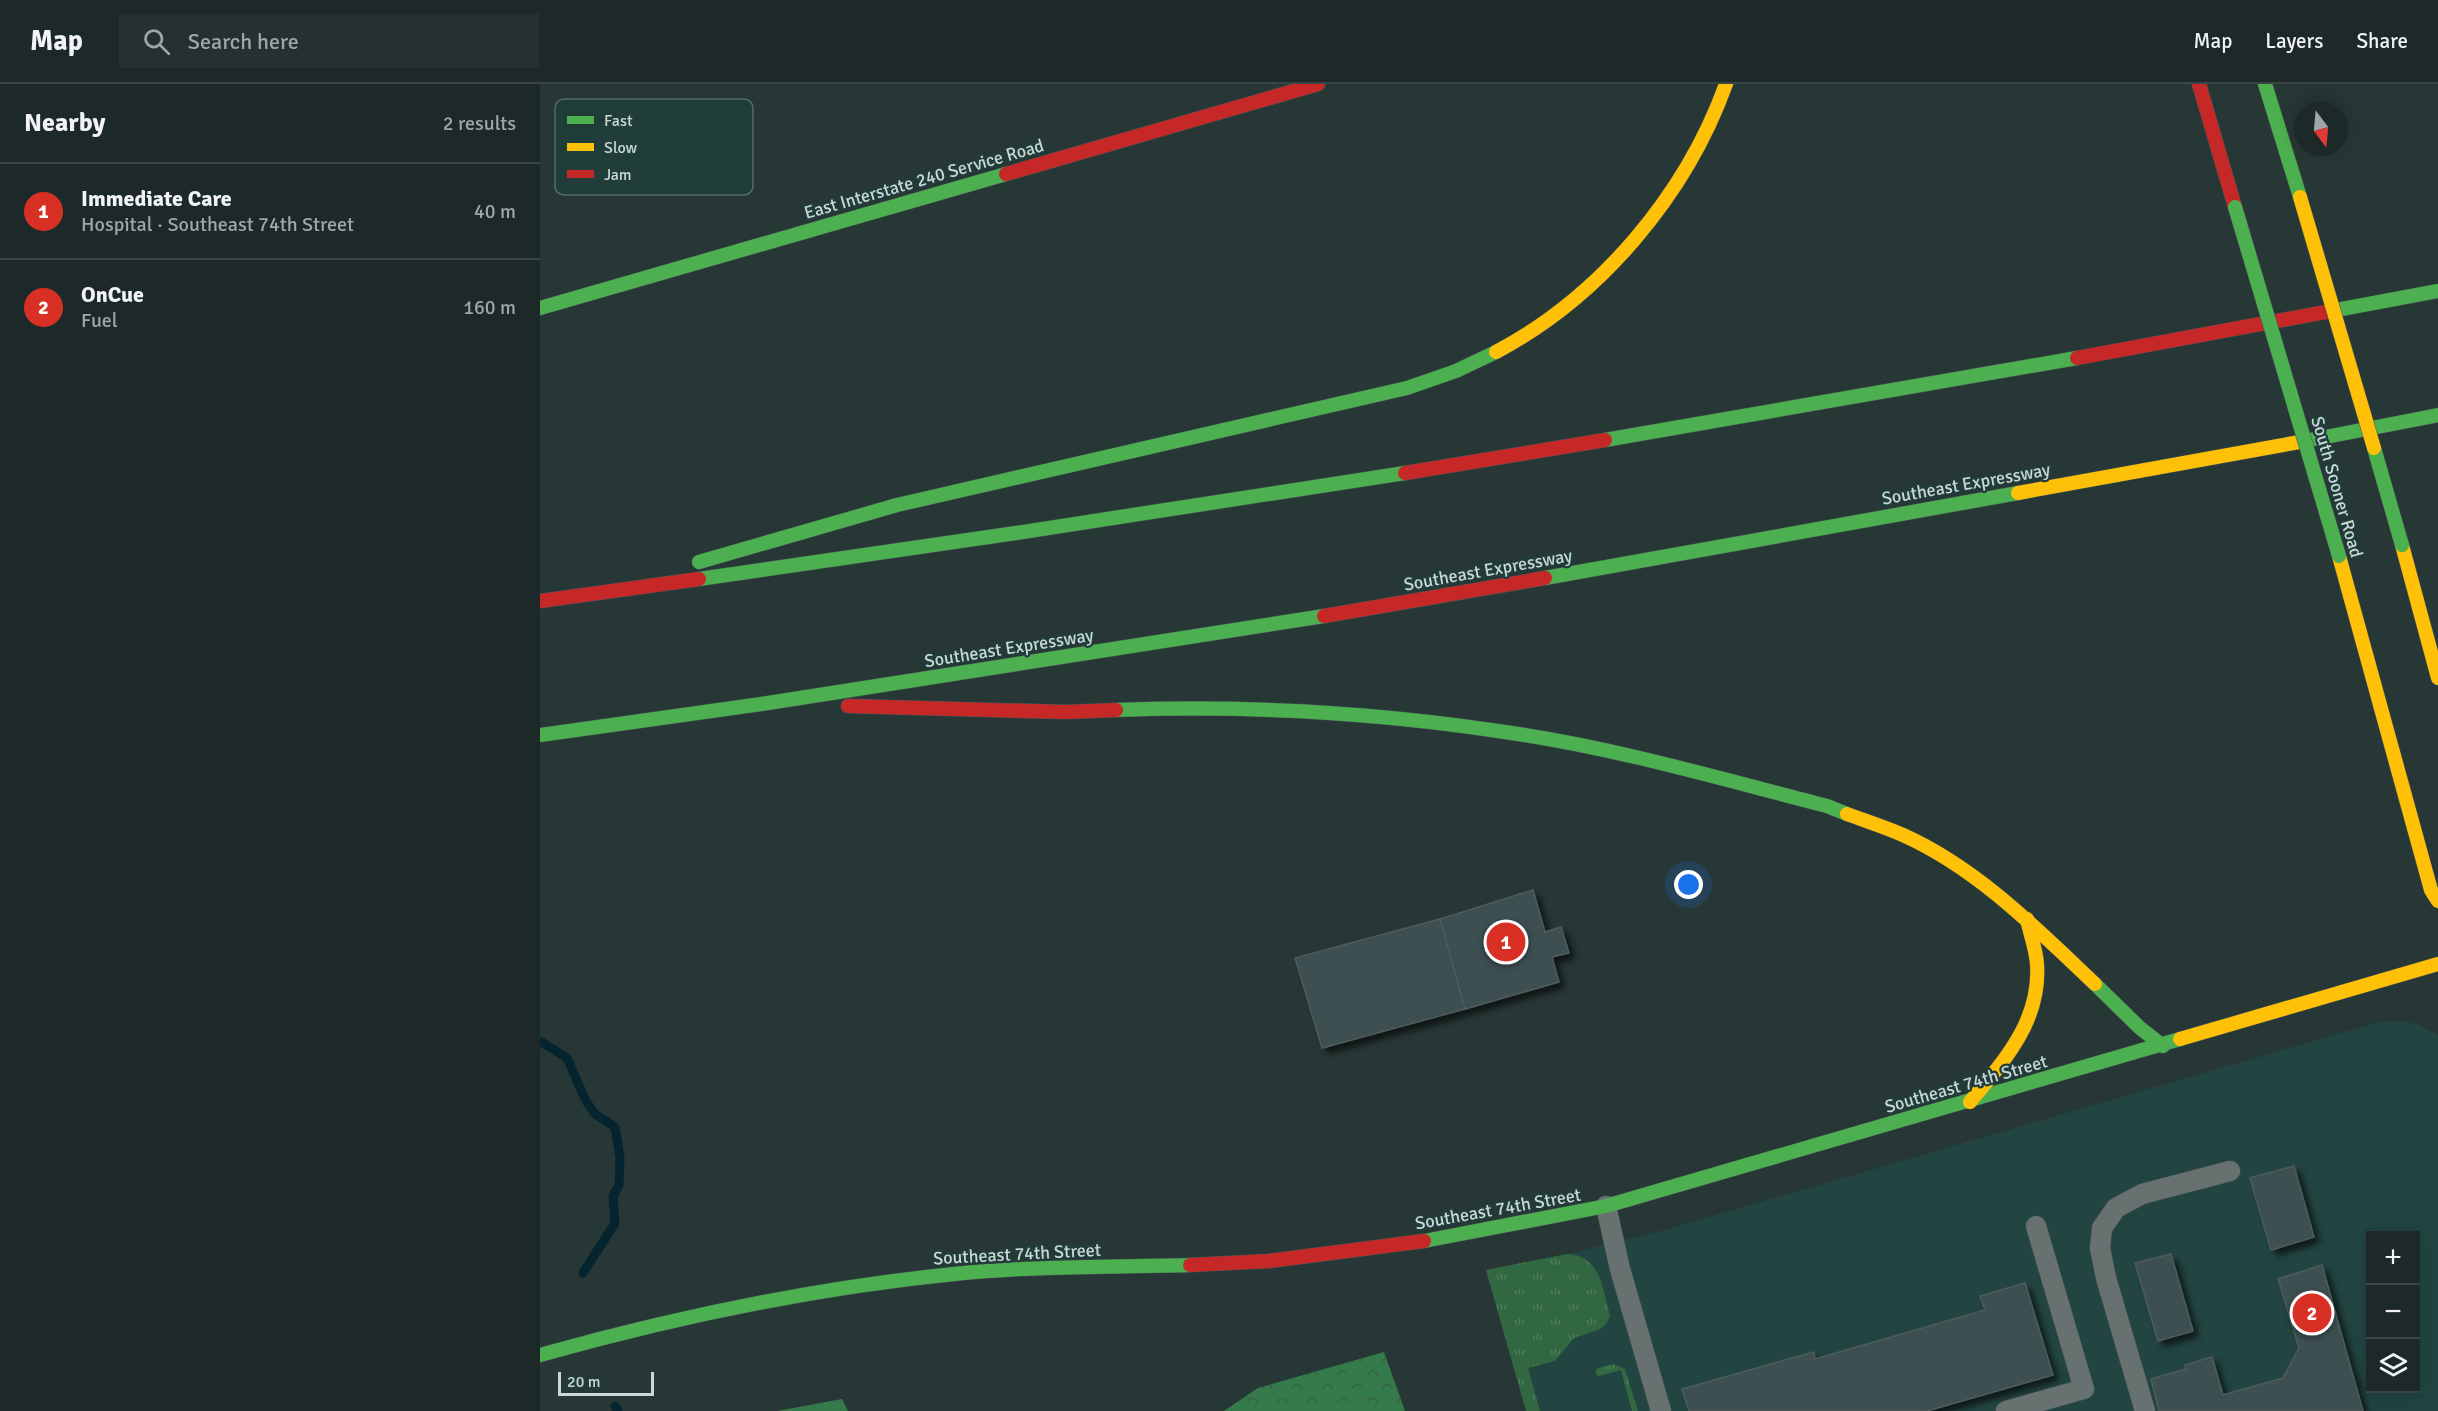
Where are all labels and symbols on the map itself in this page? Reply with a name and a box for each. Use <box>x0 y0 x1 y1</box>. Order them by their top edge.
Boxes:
legend <box>555 99 753 195</box>
north arrow <box>2294 102 2348 156</box>
text: Fast <box>604 111 633 131</box>
street label: East Interstate 240 Service Road <box>802 134 1046 224</box>
text: Slow <box>604 138 638 158</box>
text: Jam <box>604 165 632 185</box>
street label: South Sooner Road <box>2306 414 2368 560</box>
street label: Southeast Expressway <box>1880 458 2053 510</box>
street label: Southeast Expressway <box>1402 544 1575 596</box>
street label: Southeast Expressway <box>923 624 1096 672</box>
your location <box>1674 870 1703 899</box>
pin: 1 <box>1486 920 1526 964</box>
street label: Southeast 74th Street <box>1882 1050 2050 1118</box>
street label: Southeast 74th Street <box>1413 1184 1583 1234</box>
street label: Southeast 74th Street <box>933 1239 1101 1269</box>
pin: 2 <box>2292 1290 2332 1336</box>
scale bar <box>558 1369 654 1396</box>

